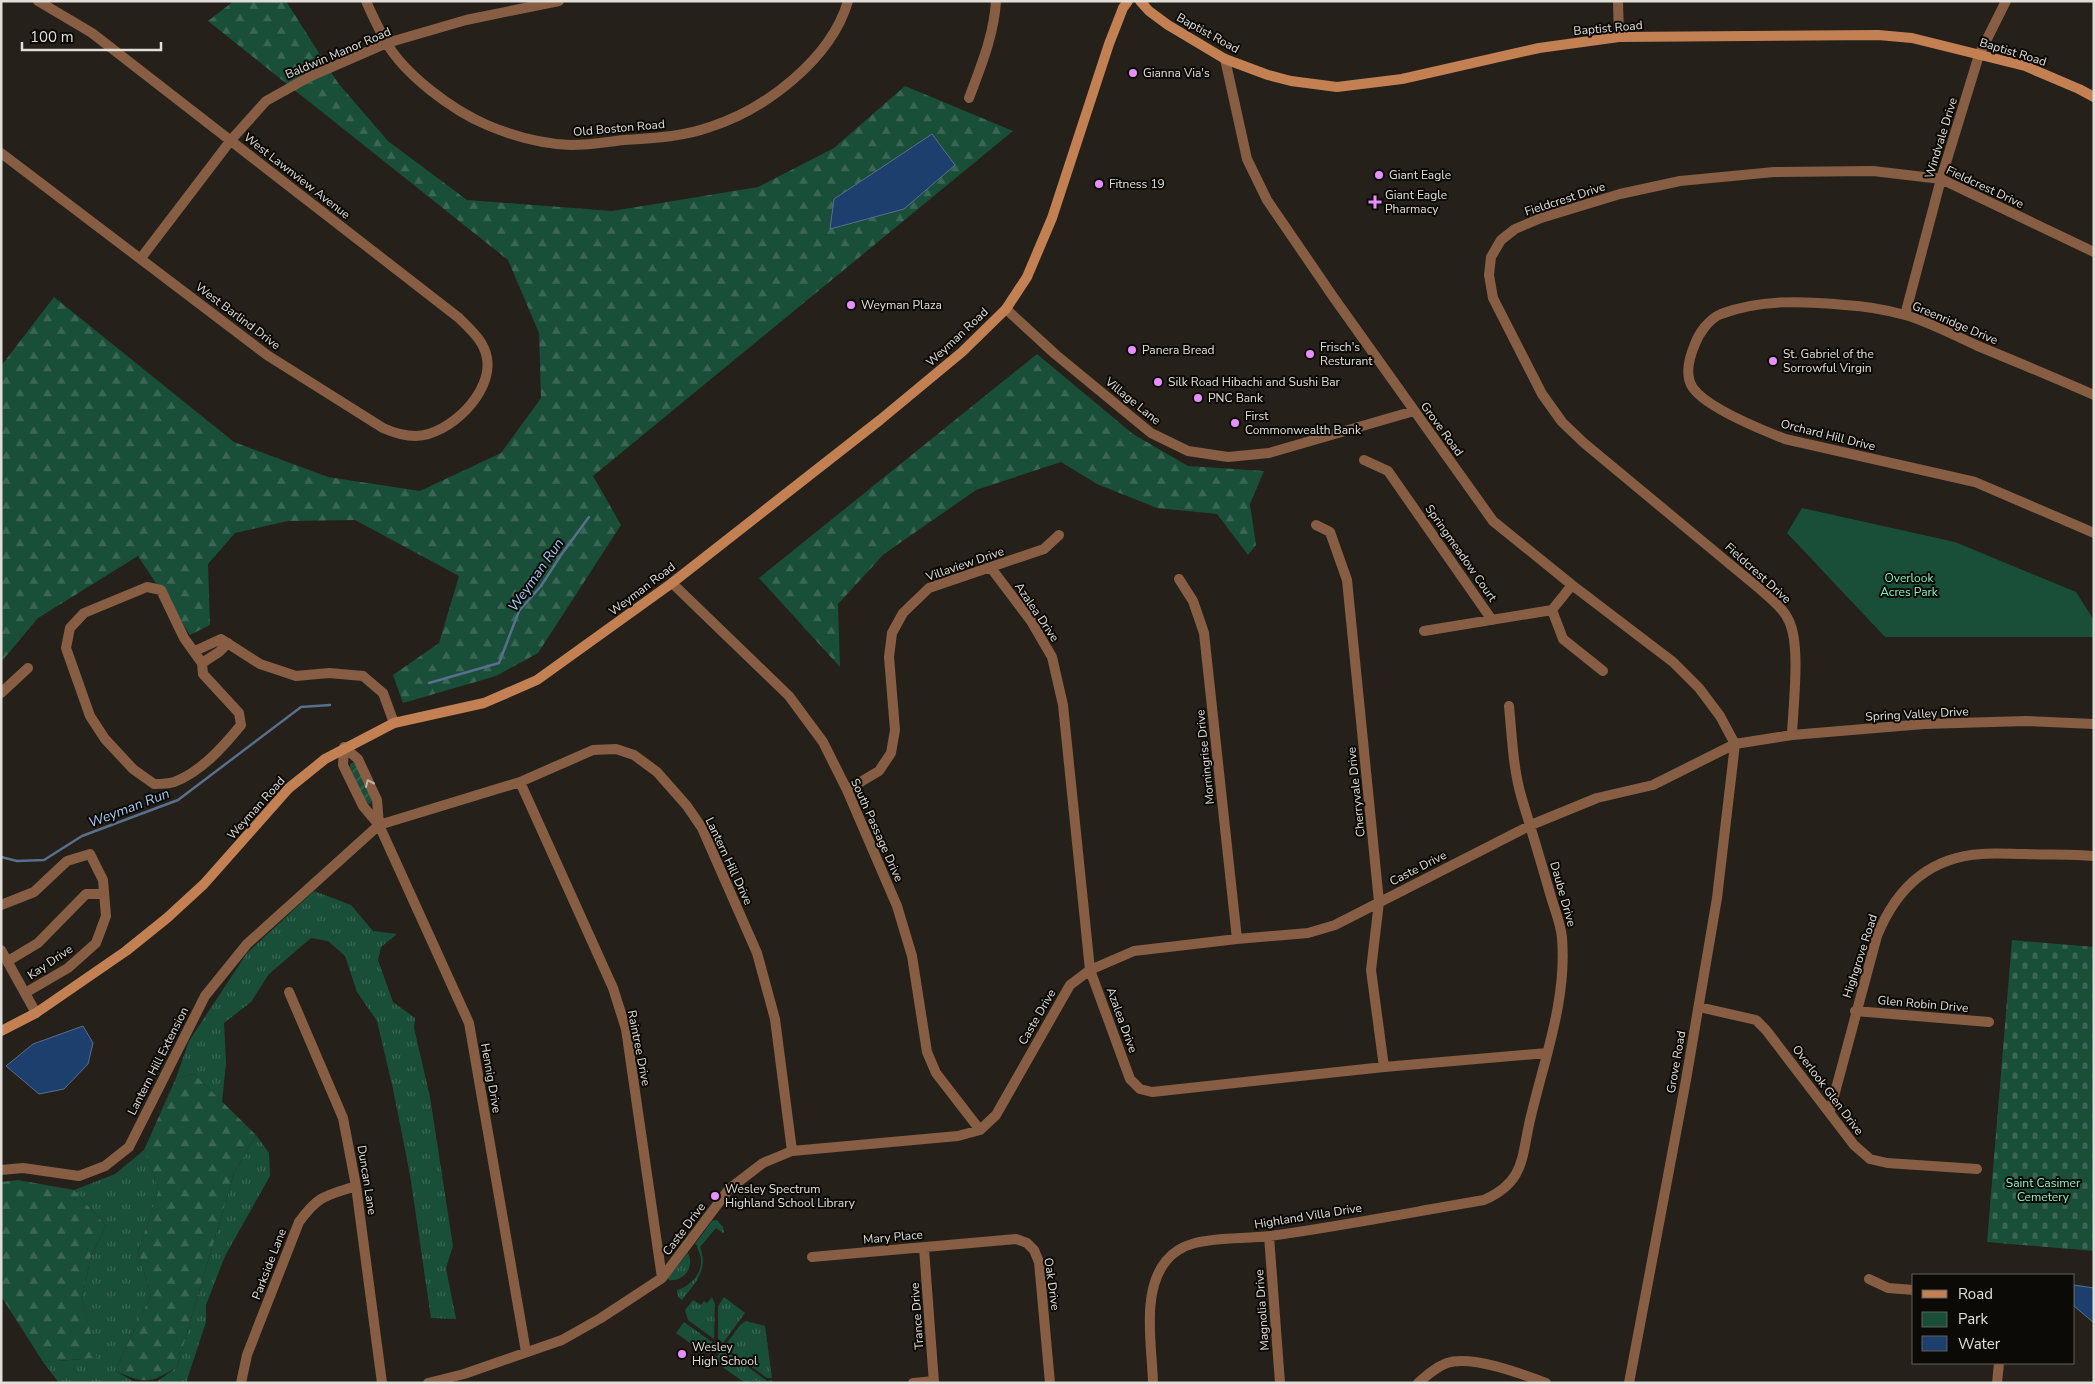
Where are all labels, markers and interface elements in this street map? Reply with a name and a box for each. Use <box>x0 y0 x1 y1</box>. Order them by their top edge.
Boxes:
street label: Baptist Road <box>1174 9 1242 57</box>
street label: Baptist Road <box>1573 17 1643 39</box>
scale bar <box>22 20 161 52</box>
street label: Baldwin Manor Road <box>283 24 393 82</box>
text: 100 m <box>30 27 74 47</box>
street label: Baptist Road <box>1978 34 2048 70</box>
place label: Gianna Via's <box>1143 65 1210 81</box>
marker: Gianna Via's <box>1127 67 1139 79</box>
street label: Windvale Drive <box>1921 96 1961 180</box>
street label: Old Boston Road <box>573 116 665 140</box>
street label: West Lawnview Avenue <box>241 129 353 223</box>
street label: Fieldcrest Drive <box>1944 162 2026 212</box>
place label: Giant Eagle <box>1389 167 1451 183</box>
marker: Giant Eagle <box>1373 169 1385 181</box>
place label: Fitness 19 <box>1109 176 1165 192</box>
marker: Fitness 19 <box>1093 178 1105 190</box>
street label: Fieldcrest Drive <box>1523 178 1607 220</box>
place label: Giant Eagle Pharmacy <box>1385 187 1447 217</box>
marker: Giant Eagle Pharmacy <box>1369 196 1381 208</box>
street label: West Barlind Drive <box>192 279 284 353</box>
place label: Weyman Plaza <box>861 297 942 313</box>
street label: Greenridge Drive <box>1910 298 2000 348</box>
marker: Weyman Plaza <box>845 299 857 311</box>
street label: Weyman Road <box>922 304 992 370</box>
place label: Frisch's Resturant <box>1320 339 1373 369</box>
place label: Panera Bread <box>1142 342 1215 358</box>
marker: Panera Bread <box>1126 344 1138 356</box>
place label: St. Gabriel of the Sorrowful Virgin <box>1783 346 1874 376</box>
marker: Frisch's Resturant <box>1304 348 1316 360</box>
marker: St. Gabriel of the Sorrowful Virgin <box>1767 355 1779 367</box>
street label: Village Lane <box>1101 373 1164 428</box>
place label: Silk Road Hibachi and Sushi Bar <box>1168 374 1341 390</box>
marker: Silk Road Hibachi and Sushi Bar <box>1152 376 1164 388</box>
place label: PNC Bank <box>1208 390 1264 406</box>
marker: PNC Bank <box>1192 392 1204 404</box>
street label: Grove Road <box>1417 399 1467 459</box>
place label: First Commonwealth Bank <box>1245 408 1362 438</box>
street label: Orchard Hill Drive <box>1779 416 1877 454</box>
marker: First Commonwealth Bank <box>1229 417 1241 429</box>
street label: Springmeadow Court <box>1421 501 1501 605</box>
water label: Weyman Run <box>504 535 568 615</box>
street label: Fieldcrest Drive <box>1721 539 1795 607</box>
street label: Villaview Drive <box>923 543 1006 585</box>
street label: Weyman Road <box>605 559 679 619</box>
park label: Overlook Acres Park <box>1880 570 1939 600</box>
street label: Azalea Drive <box>1011 579 1063 645</box>
street label: Spring Valley Drive <box>1865 703 1969 725</box>
street label: Morningrise Drive <box>1192 709 1218 805</box>
street label: Cherryvale Drive <box>1343 746 1369 838</box>
street label: Weyman Road <box>223 773 289 843</box>
street label: South Passage Drive <box>847 776 907 884</box>
one-way arrow <box>365 779 375 788</box>
water label: Weyman Run <box>86 784 172 832</box>
street label: Lantern Hill Drive <box>702 815 756 907</box>
street label: Caste Drive <box>1387 847 1449 889</box>
street label: Daube Drive <box>1546 860 1580 928</box>
street label: Highgrove Road <box>1839 912 1881 1000</box>
street label: Kay Drive <box>24 941 76 983</box>
street label: Azalea Drive <box>1103 985 1141 1055</box>
street label: Caste Drive <box>1015 986 1059 1048</box>
street label: Glen Robin Drive <box>1877 992 1969 1016</box>
street label: Lantern Hill Extension <box>124 1004 192 1118</box>
street label: Raintree Drive <box>624 1009 654 1087</box>
street label: Grove Road <box>1663 1030 1689 1094</box>
street label: Hennig Drive <box>477 1042 505 1114</box>
street label: Overlook Glen Drive <box>1789 1042 1867 1138</box>
street label: Duncan Lane <box>354 1144 380 1216</box>
park label: Saint Casimer Cemetery <box>2006 1175 2081 1205</box>
place label: Wesley Spectrum Highland School Library <box>725 1181 856 1211</box>
marker: Wesley Spectrum Highland School Library <box>709 1190 721 1202</box>
street label: Caste Drive <box>659 1199 709 1259</box>
street label: Highland Villa Drive <box>1253 1200 1363 1232</box>
street label: Parkside Lane <box>248 1226 290 1302</box>
street label: Mary Place <box>862 1226 924 1248</box>
street label: Oak Drive <box>1040 1257 1064 1311</box>
street label: Magnolia Drive <box>1251 1269 1273 1351</box>
legend <box>1912 1274 2075 1364</box>
street label: Trance Drive <box>907 1282 927 1350</box>
text: Road <box>1958 1284 1993 1304</box>
text: Park <box>1958 1309 1988 1329</box>
text: Water <box>1958 1334 2001 1354</box>
place label: Wesley High School <box>692 1339 758 1369</box>
marker: Wesley High School <box>676 1348 688 1360</box>

